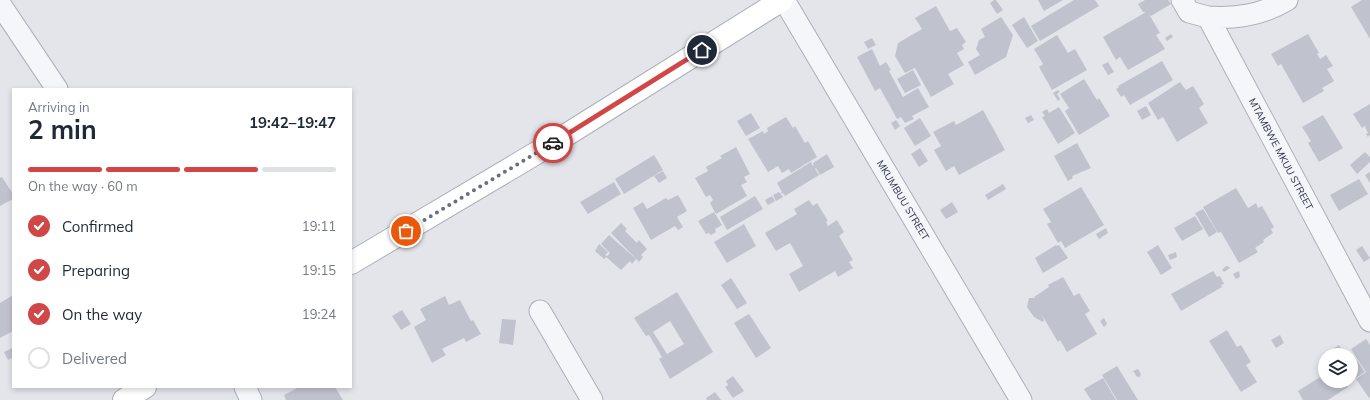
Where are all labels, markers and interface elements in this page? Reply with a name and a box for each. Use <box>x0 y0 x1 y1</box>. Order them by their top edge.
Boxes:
pin <box>685 33 719 67</box>
icon: home <box>691 39 713 61</box>
street label: MTAMBWE MKUU STREET <box>1246 96 1316 212</box>
text: Arriving in <box>28 99 90 115</box>
text: 2 min <box>28 113 97 146</box>
text: 19:42–19:47 <box>249 113 336 132</box>
courier <box>533 123 573 163</box>
icon: car <box>542 132 564 154</box>
street label: MKUMBUU STREET <box>874 157 932 243</box>
text: On the way · 60 m <box>28 178 138 194</box>
pin <box>389 214 423 248</box>
icon: check <box>28 215 50 237</box>
text: Confirmed <box>62 217 133 236</box>
text: 19:11 <box>302 218 336 234</box>
icon: bag <box>395 220 417 242</box>
icon: check <box>28 259 50 281</box>
text: Preparing <box>62 261 130 280</box>
text: 19:15 <box>302 262 336 278</box>
icon: check <box>28 303 50 325</box>
text: On the way <box>62 305 142 324</box>
text: 19:24 <box>302 306 336 322</box>
map controls <box>1318 348 1358 388</box>
button: layers <box>1318 348 1358 388</box>
text: Delivered <box>62 349 127 368</box>

